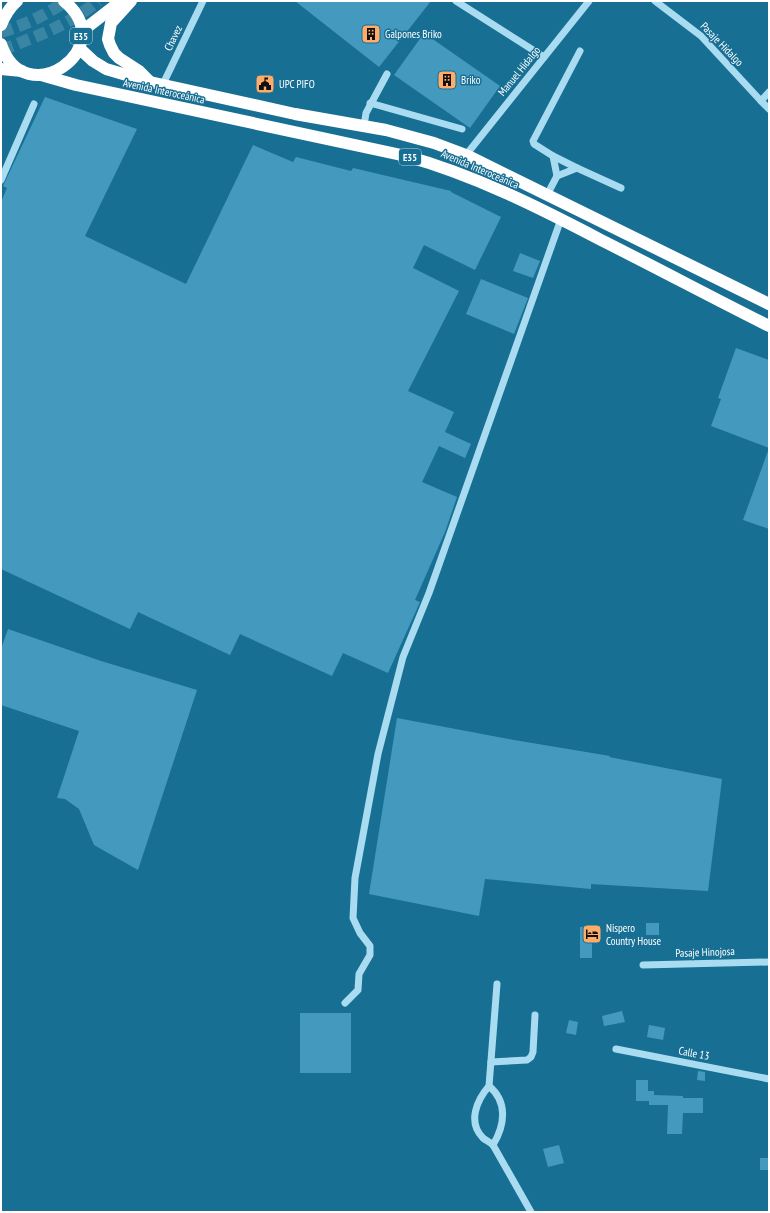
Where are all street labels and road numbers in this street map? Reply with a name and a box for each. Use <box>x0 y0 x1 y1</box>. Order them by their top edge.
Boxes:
street label: Pasaje Hidalgo <box>698 19 747 69</box>
street label: Chavez <box>161 23 185 53</box>
road number: E35 <box>70 28 92 44</box>
street label: Manuel Hidalgo <box>495 43 543 99</box>
street label: Avenida Interoceánica <box>122 76 206 106</box>
street label: Avenida Interoceánica <box>439 146 521 192</box>
road number: E35 <box>399 149 421 165</box>
street label: Pasaje Hinojosa <box>675 944 735 960</box>
street label: Calle 13 <box>677 1043 711 1063</box>

